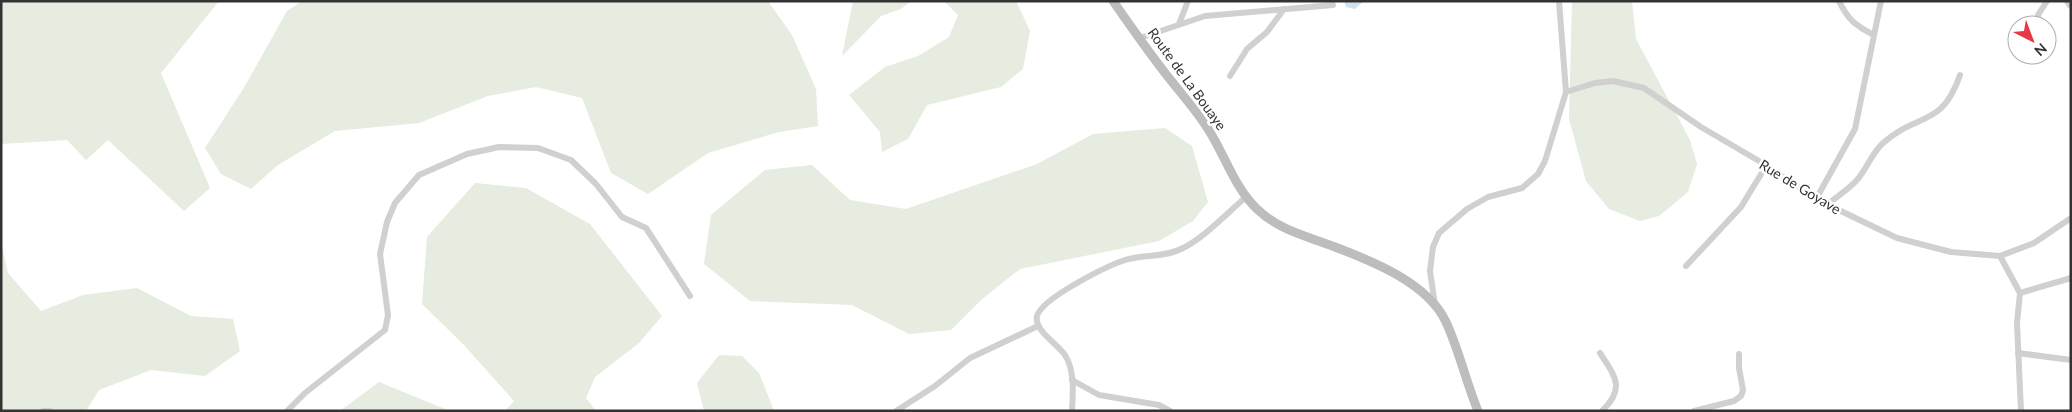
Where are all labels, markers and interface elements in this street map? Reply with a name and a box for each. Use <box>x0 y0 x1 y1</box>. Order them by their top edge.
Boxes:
north arrow <box>2007 15 2057 65</box>
street label: Route de La Bouaye <box>1145 24 1230 133</box>
text: N <box>2031 40 2051 60</box>
street label: Rue de Goyave <box>1756 156 1844 218</box>

